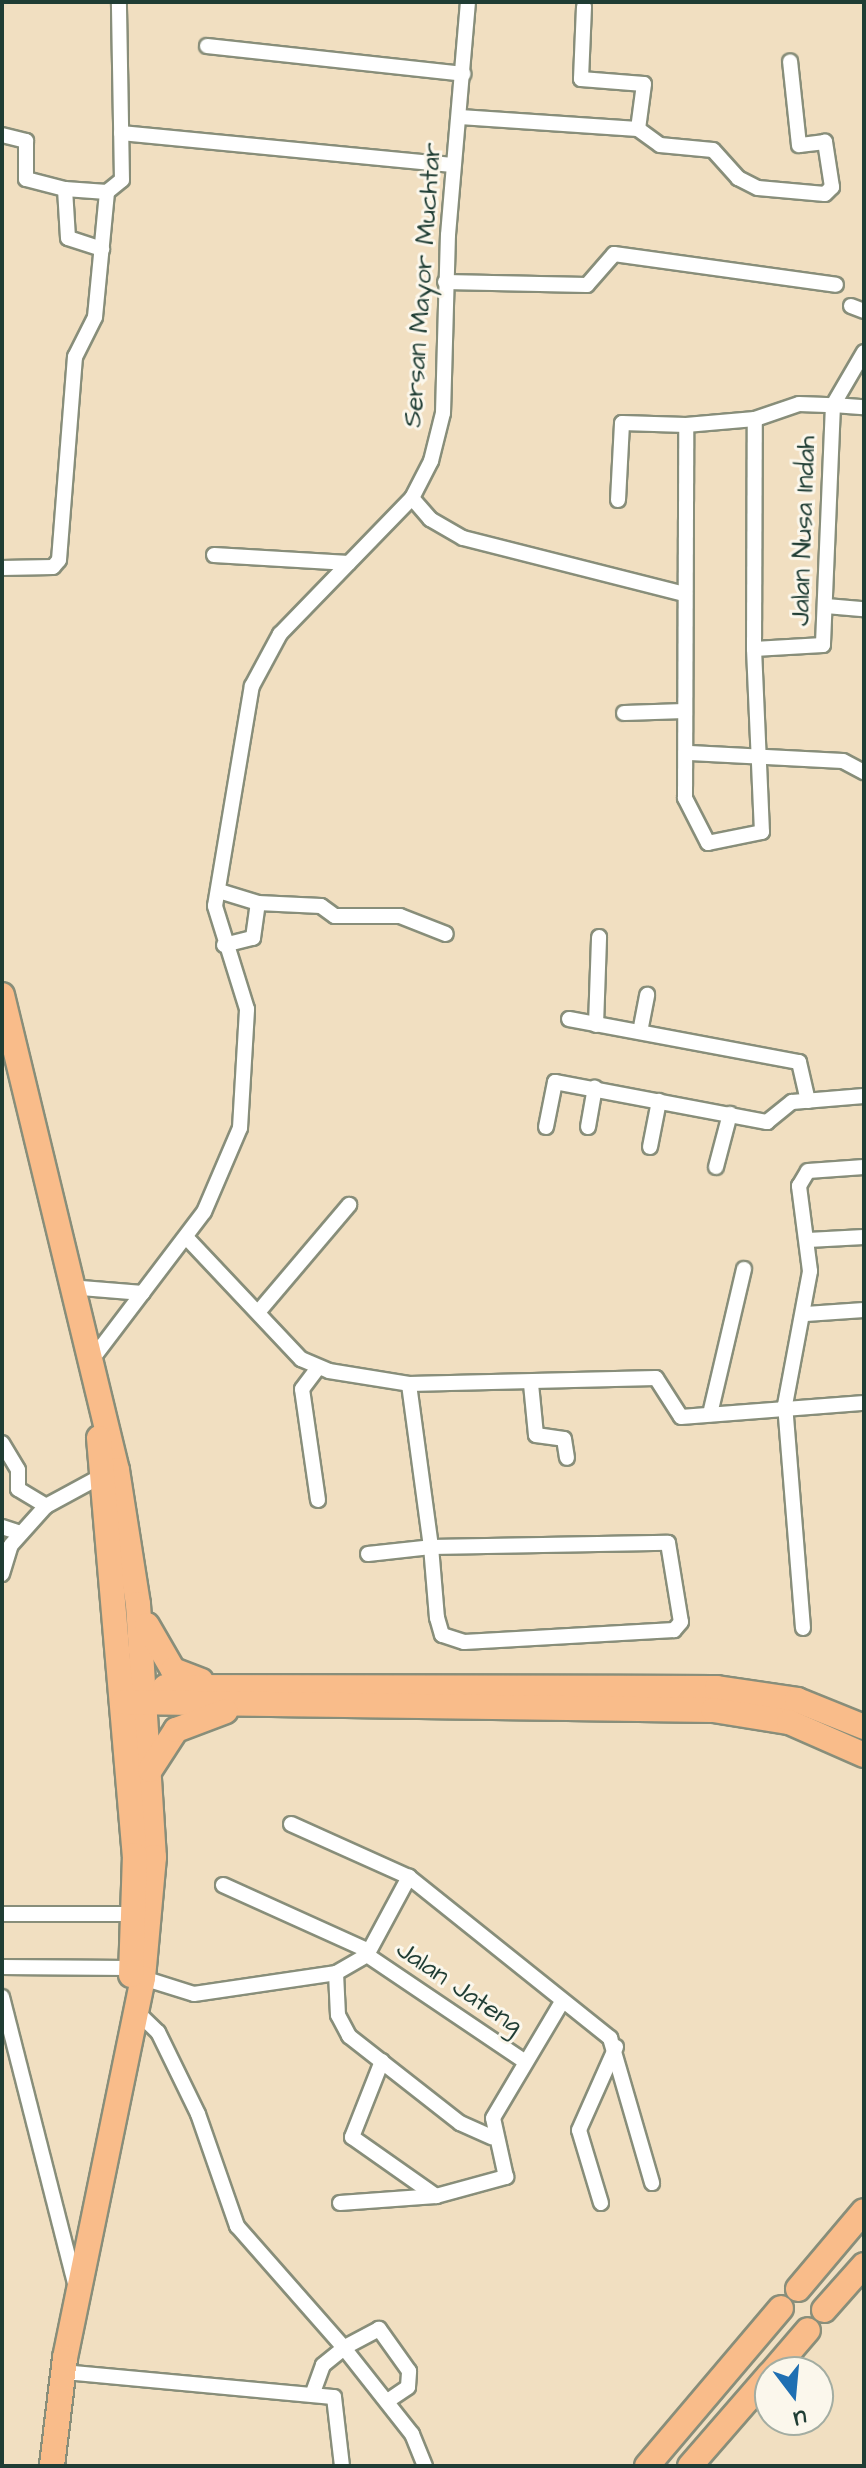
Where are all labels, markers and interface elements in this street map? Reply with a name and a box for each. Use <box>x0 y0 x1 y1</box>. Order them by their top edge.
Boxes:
street label: Sersan Mayor Muchtar <box>397 142 449 428</box>
street label: Jalan Nusa Indah <box>785 435 823 627</box>
street label: Jalan Jateng <box>390 1934 528 2042</box>
north arrow <box>754 2356 834 2436</box>
text: U <box>790 2401 810 2434</box>

